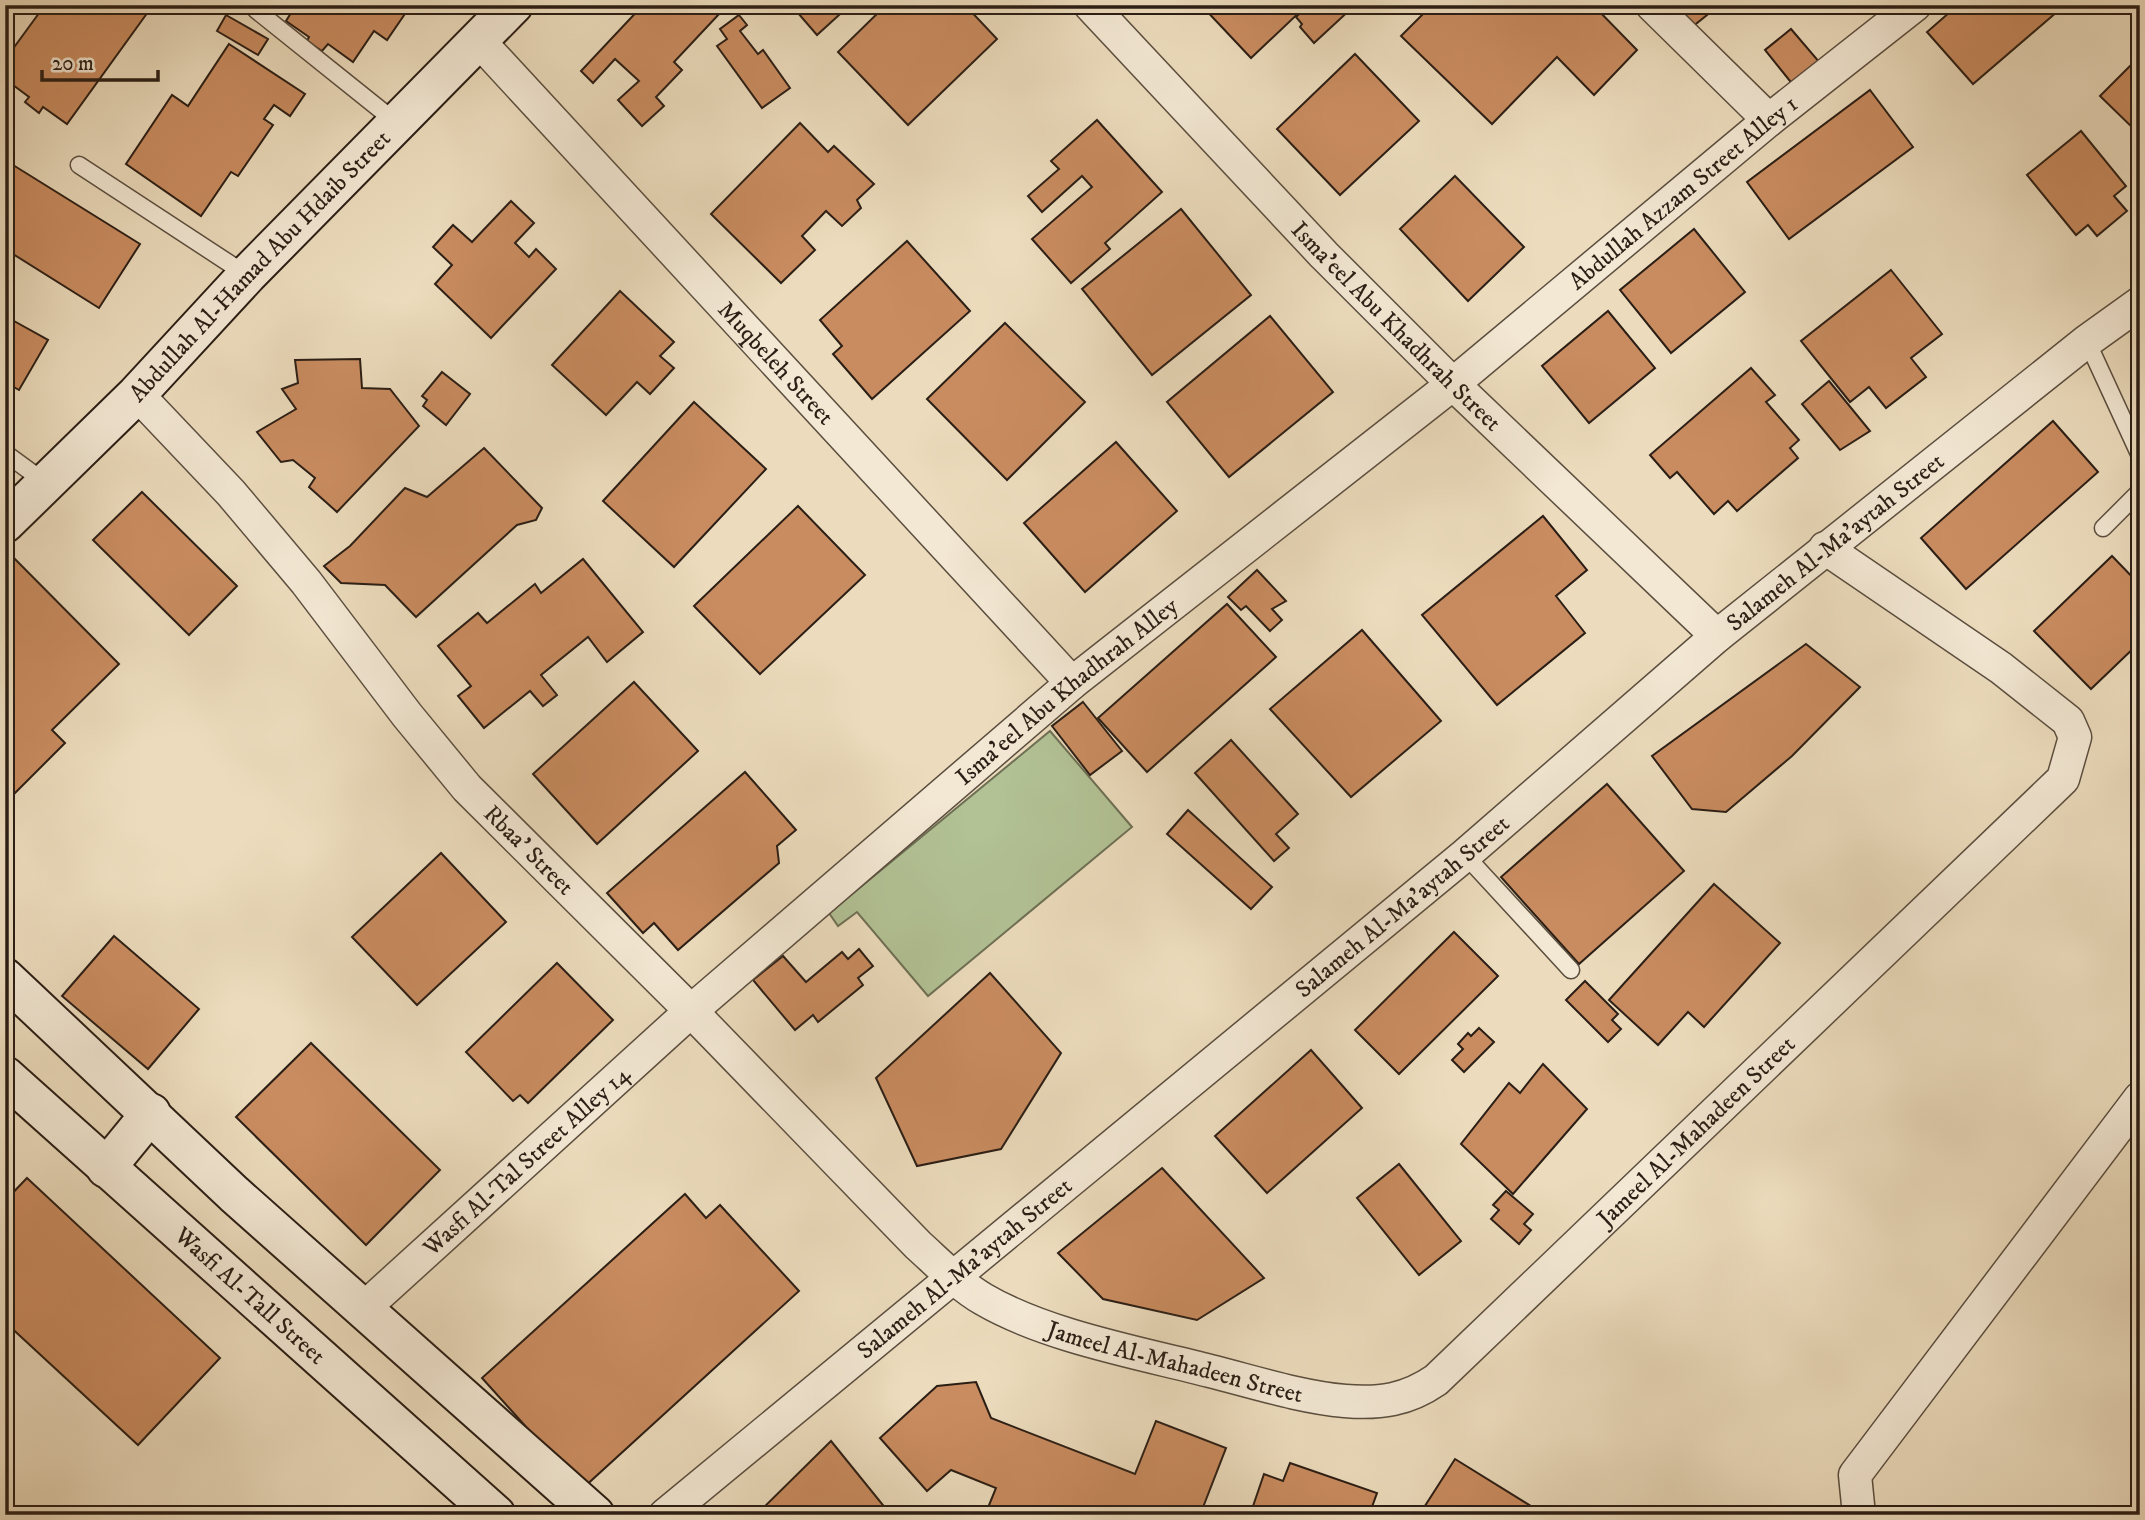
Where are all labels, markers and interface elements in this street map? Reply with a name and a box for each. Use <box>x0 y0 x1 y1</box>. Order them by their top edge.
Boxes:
scale bar <box>42 38 158 82</box>
text: 20 m <box>52 51 94 77</box>
street label: Abdullah Azzam Street Alley 1 <box>1563 89 1804 297</box>
street label: Abdullah Al-Hamad Abu Hdaib Street <box>123 124 398 409</box>
street label: Isma'eel Abu Khadhrah Street <box>1284 215 1508 438</box>
street label: Muqbeleh Street <box>711 295 840 432</box>
street label: Salameh Al-Ma'aytah Street <box>1721 447 1951 638</box>
street label: Isma'eel Abu Khadhrah Alley <box>950 591 1185 792</box>
street label: Rbaa' Street <box>477 799 580 902</box>
street label: Salameh Al-Ma'aytah Street <box>1289 809 1516 1005</box>
street label: Jameel Al-Mahadeen Street <box>1590 1030 1802 1235</box>
street label: Wasfi Al-Tal Street Alley 14 <box>417 1059 637 1264</box>
street label: Salameh Al-Ma'aytah Street <box>851 1171 1079 1366</box>
street label: Wasfi Al-Tall Street <box>167 1220 332 1372</box>
street label: Jameel Al-Mahadeen Street <box>1041 1314 1306 1410</box>

